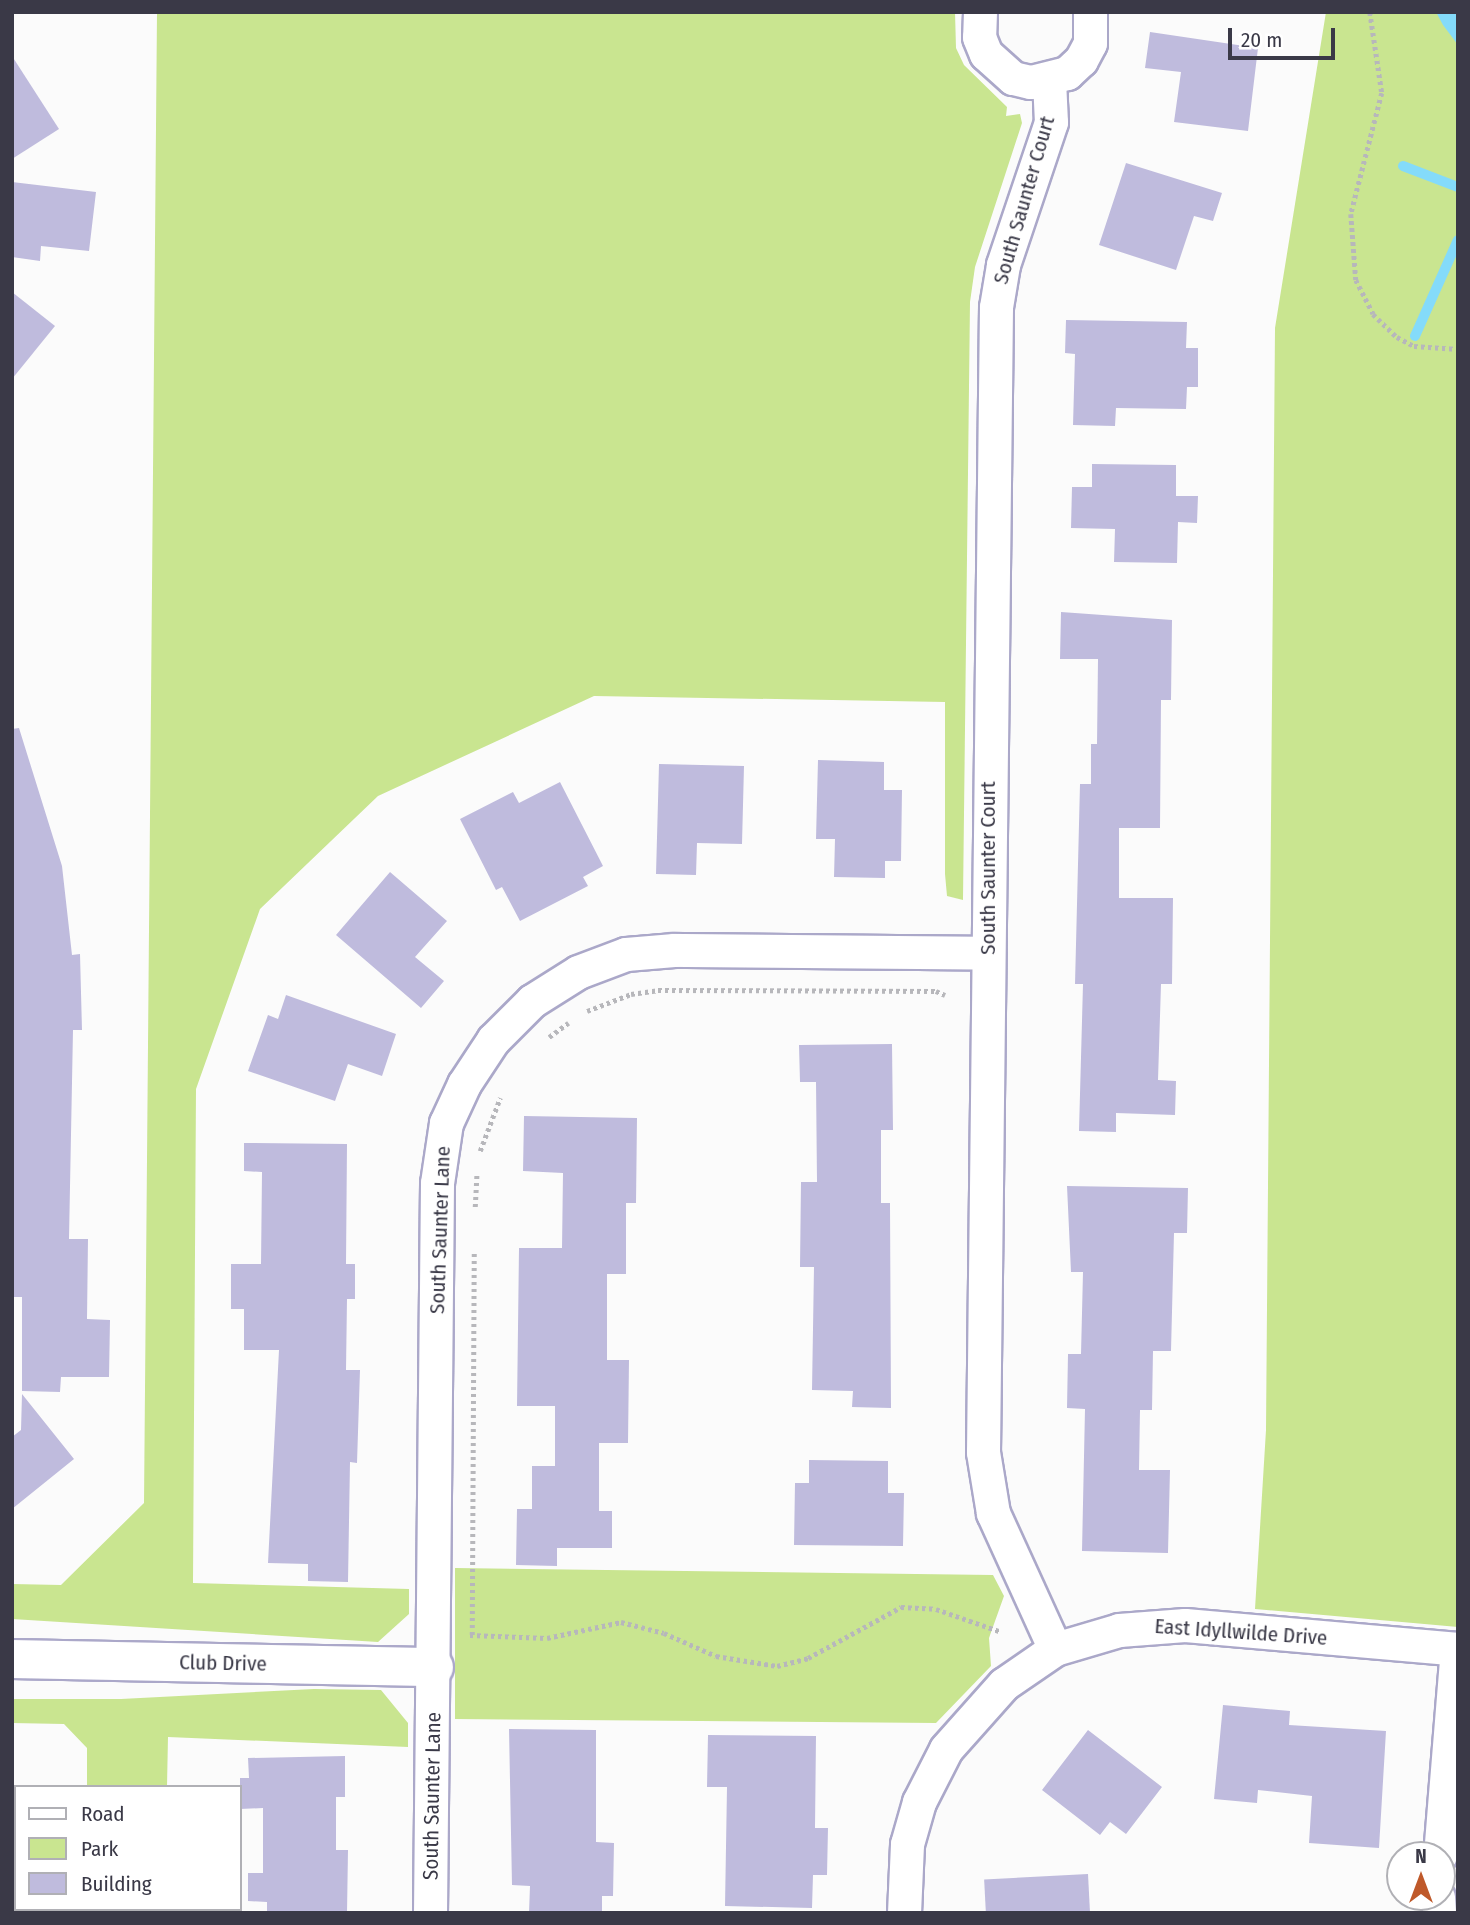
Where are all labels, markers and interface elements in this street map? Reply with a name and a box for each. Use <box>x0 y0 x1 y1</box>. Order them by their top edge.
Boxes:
scale bar <box>1232 14 1339 58</box>
text: 20 m <box>1241 27 1282 53</box>
street label: South Saunter Court <box>988 113 1060 287</box>
street label: South Saunter Court <box>975 781 1001 955</box>
street label: South Saunter Lane <box>424 1146 456 1314</box>
street label: East Idyllwilde Drive <box>1154 1613 1328 1651</box>
street label: Club Drive <box>179 1650 267 1676</box>
street label: South Saunter Lane <box>418 1712 446 1880</box>
legend <box>14 1785 242 1911</box>
text: Road <box>81 1801 125 1827</box>
text: Park <box>81 1836 118 1862</box>
north arrow <box>1386 1841 1456 1911</box>
text: N <box>1415 1845 1427 1868</box>
text: Building <box>81 1871 152 1897</box>

